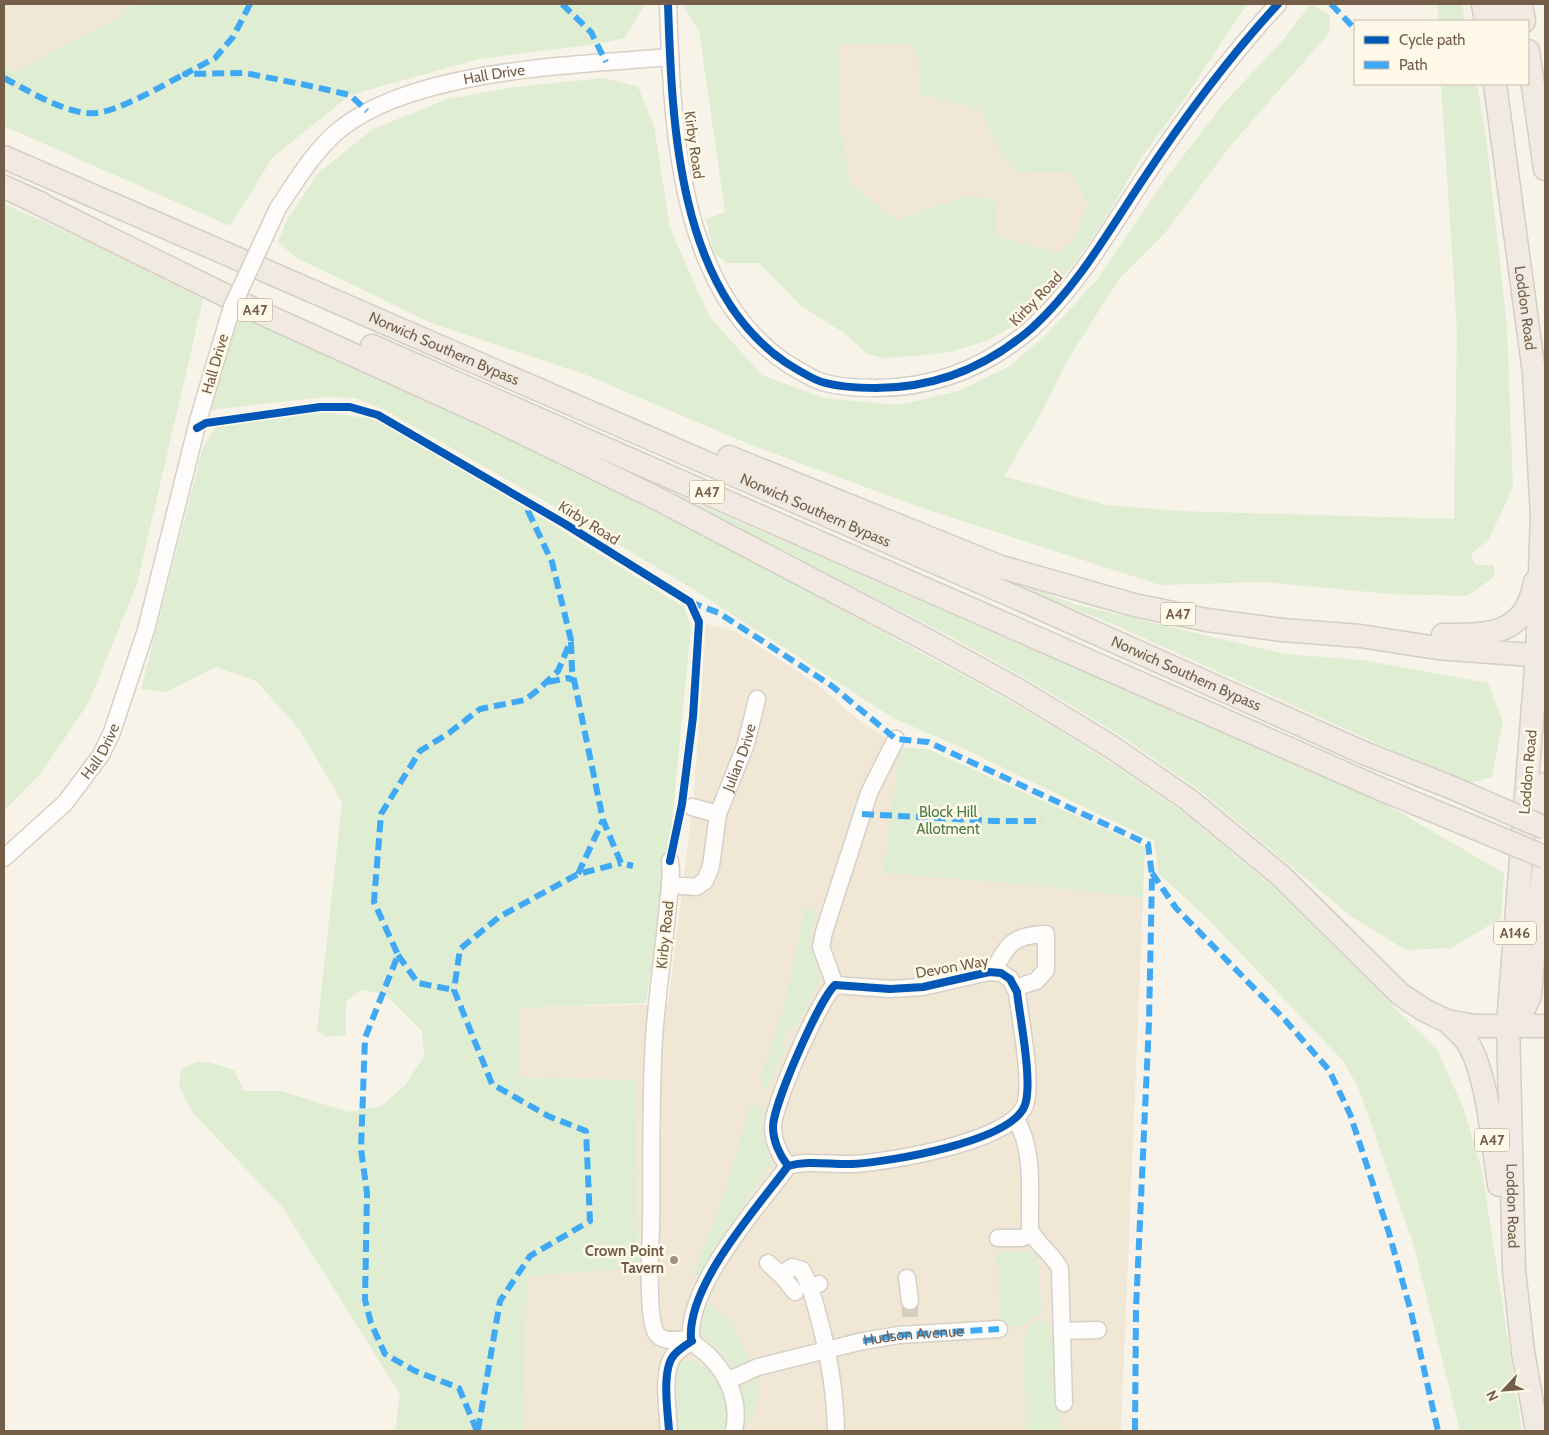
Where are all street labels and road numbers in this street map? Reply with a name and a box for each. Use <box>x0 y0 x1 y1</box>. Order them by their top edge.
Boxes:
street label: Hall Drive <box>462 61 526 88</box>
street label: Kirby Road <box>680 110 708 180</box>
street label: Loddon Road <box>1511 265 1540 351</box>
street label: Kirby Road <box>1006 268 1066 330</box>
road number: A47 <box>238 298 272 322</box>
street label: Norwich Southern Bypass <box>366 308 522 389</box>
street label: Hall Drive <box>198 332 232 396</box>
street label: Norwich Southern Bypass <box>737 470 893 551</box>
road number: A47 <box>690 481 724 504</box>
street label: Kirby Road <box>555 497 623 549</box>
road number: A47 <box>1160 602 1196 626</box>
street label: Norwich Southern Bypass <box>1108 632 1264 715</box>
street label: Hall Drive <box>77 721 123 783</box>
street label: Julian Drive <box>719 722 760 795</box>
street label: Loddon Road <box>1515 729 1541 815</box>
street label: Kirby Road <box>652 900 678 970</box>
road number: A146 <box>1494 921 1536 944</box>
street label: Devon Way <box>914 952 990 982</box>
road number: A47 <box>1474 1128 1510 1152</box>
street label: Loddon Road <box>1502 1163 1522 1249</box>
street label: Hudson Avenue <box>862 1322 964 1350</box>

